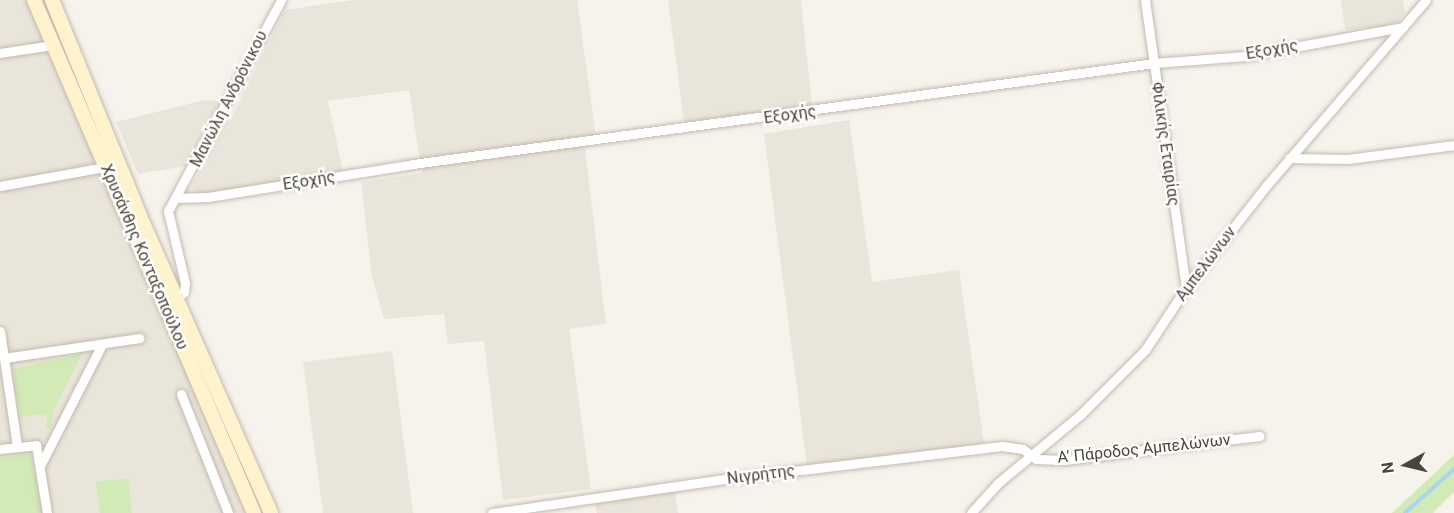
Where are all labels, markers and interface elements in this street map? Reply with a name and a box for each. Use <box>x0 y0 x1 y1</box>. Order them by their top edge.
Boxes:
street label: Μανώλη Ανδρόνικου <box>186 28 272 170</box>
street label: Εξοχής <box>1244 36 1300 64</box>
street label: Φιλικής Εταιρίας <box>1147 81 1183 207</box>
street label: Εξοχής <box>763 102 817 128</box>
street label: Χρυσάνθης Κονταξοπούλου <box>96 161 192 353</box>
street label: Εξοχής <box>282 167 336 195</box>
street label: Αμπελώνων <box>1172 223 1240 305</box>
street label: Α' Πάροδος Αμπελώνων <box>1056 430 1232 468</box>
north arrow <box>1376 435 1436 495</box>
street label: Νιγρήτης <box>726 461 796 489</box>
text: N <box>1377 461 1398 474</box>

